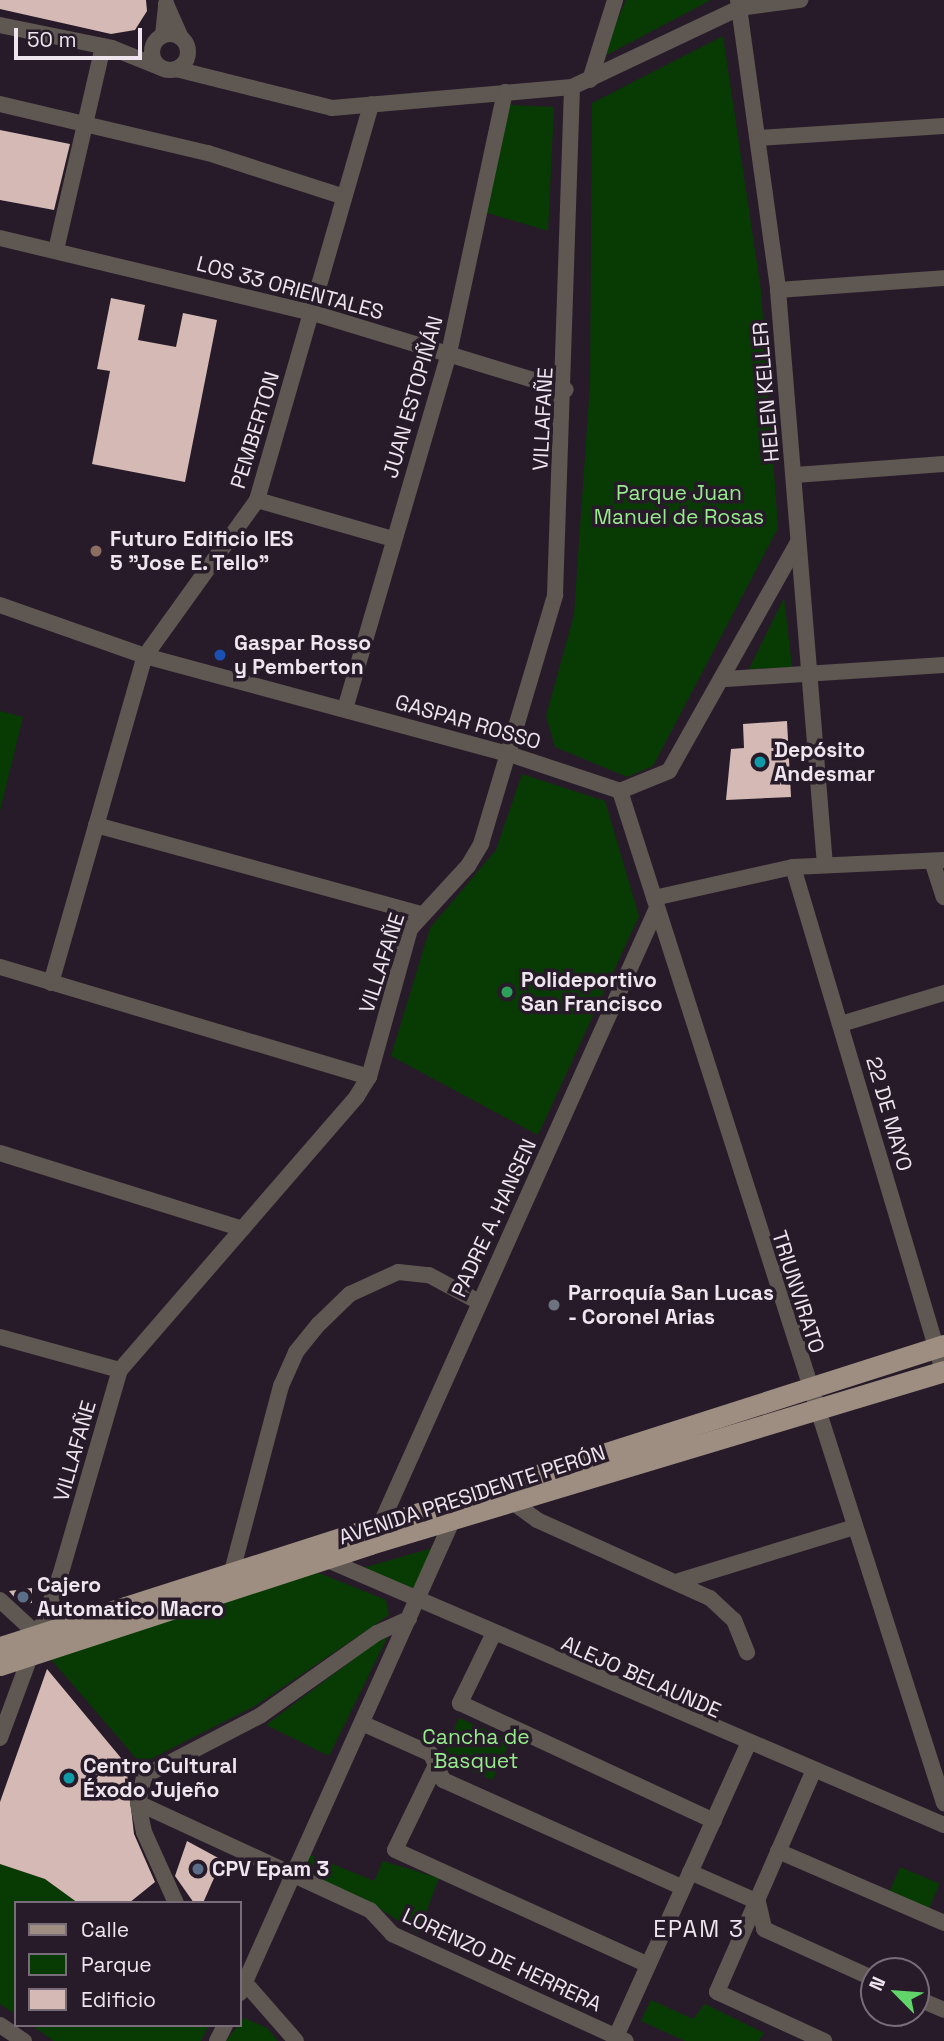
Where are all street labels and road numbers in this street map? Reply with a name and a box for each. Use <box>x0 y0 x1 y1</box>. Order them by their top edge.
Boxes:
street label: LOS 33 ORIENTALES <box>194 251 386 325</box>
street label: JUAN ESTOPIÑÁN <box>378 313 448 481</box>
street label: HELEN KELLER <box>747 321 785 463</box>
street label: VILLAFAÑE <box>528 367 558 471</box>
street label: PEMBERTON <box>225 368 285 492</box>
street label: GASPAR ROSSO <box>392 689 544 755</box>
street label: VILLAFAÑE <box>354 910 410 1016</box>
street label: 22 DE MAYO <box>861 1054 917 1174</box>
street label: PADRE A. HANSEN <box>446 1134 542 1302</box>
street label: TRIUNVIRATO <box>766 1228 830 1356</box>
street label: VILLAFAÑE <box>49 1398 101 1504</box>
street label: AVENIDA PRESIDENTE PERÓN <box>335 1440 609 1550</box>
street label: ALEJO BELAUNDE <box>557 1631 725 1723</box>
street label: LORENZO DE HERRERA <box>398 1903 606 2017</box>

